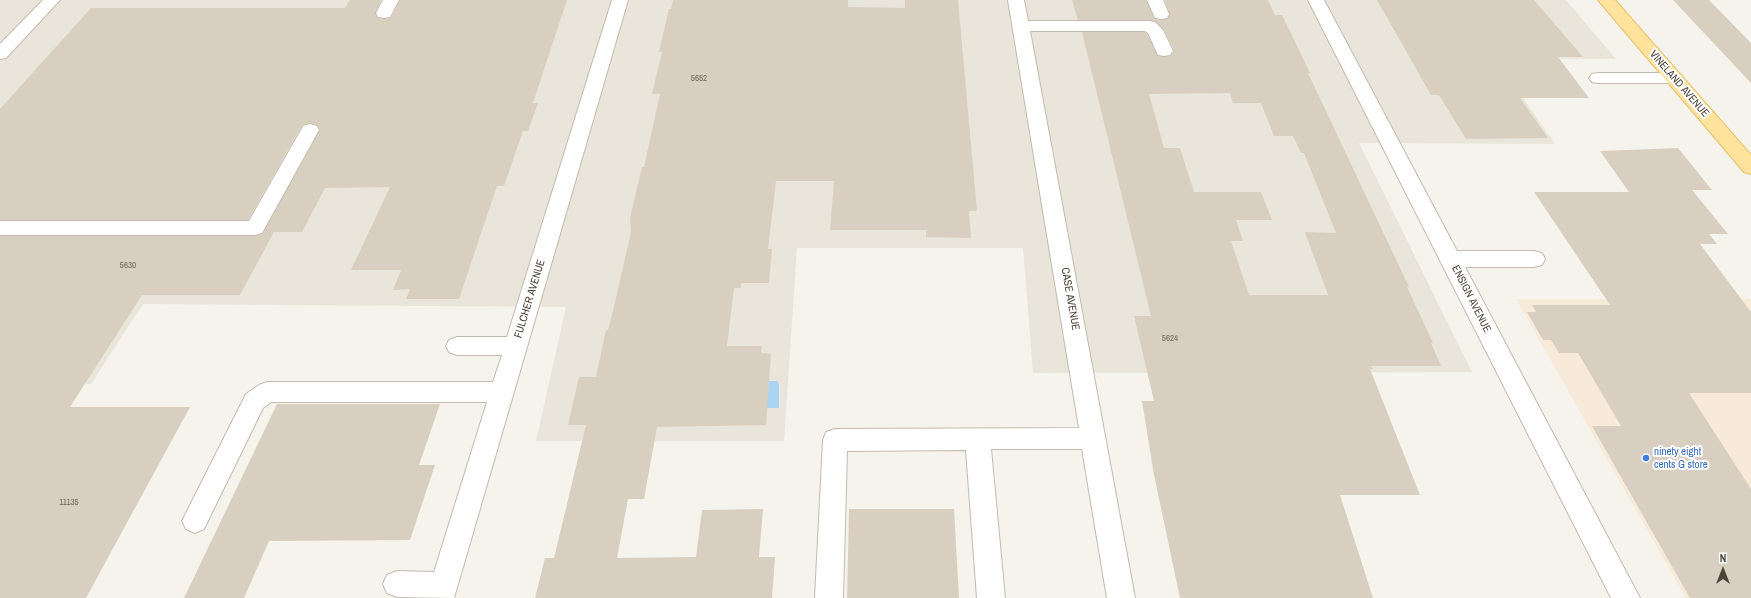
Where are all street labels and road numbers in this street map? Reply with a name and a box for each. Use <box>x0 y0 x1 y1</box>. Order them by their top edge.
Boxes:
street label: VINELAND AVENUE <box>1646 48 1712 120</box>
street label: FULCHER AVENUE <box>512 258 548 340</box>
street label: ENSIGN AVENUE <box>1448 263 1494 335</box>
street label: CASE AVENUE <box>1058 267 1082 331</box>

